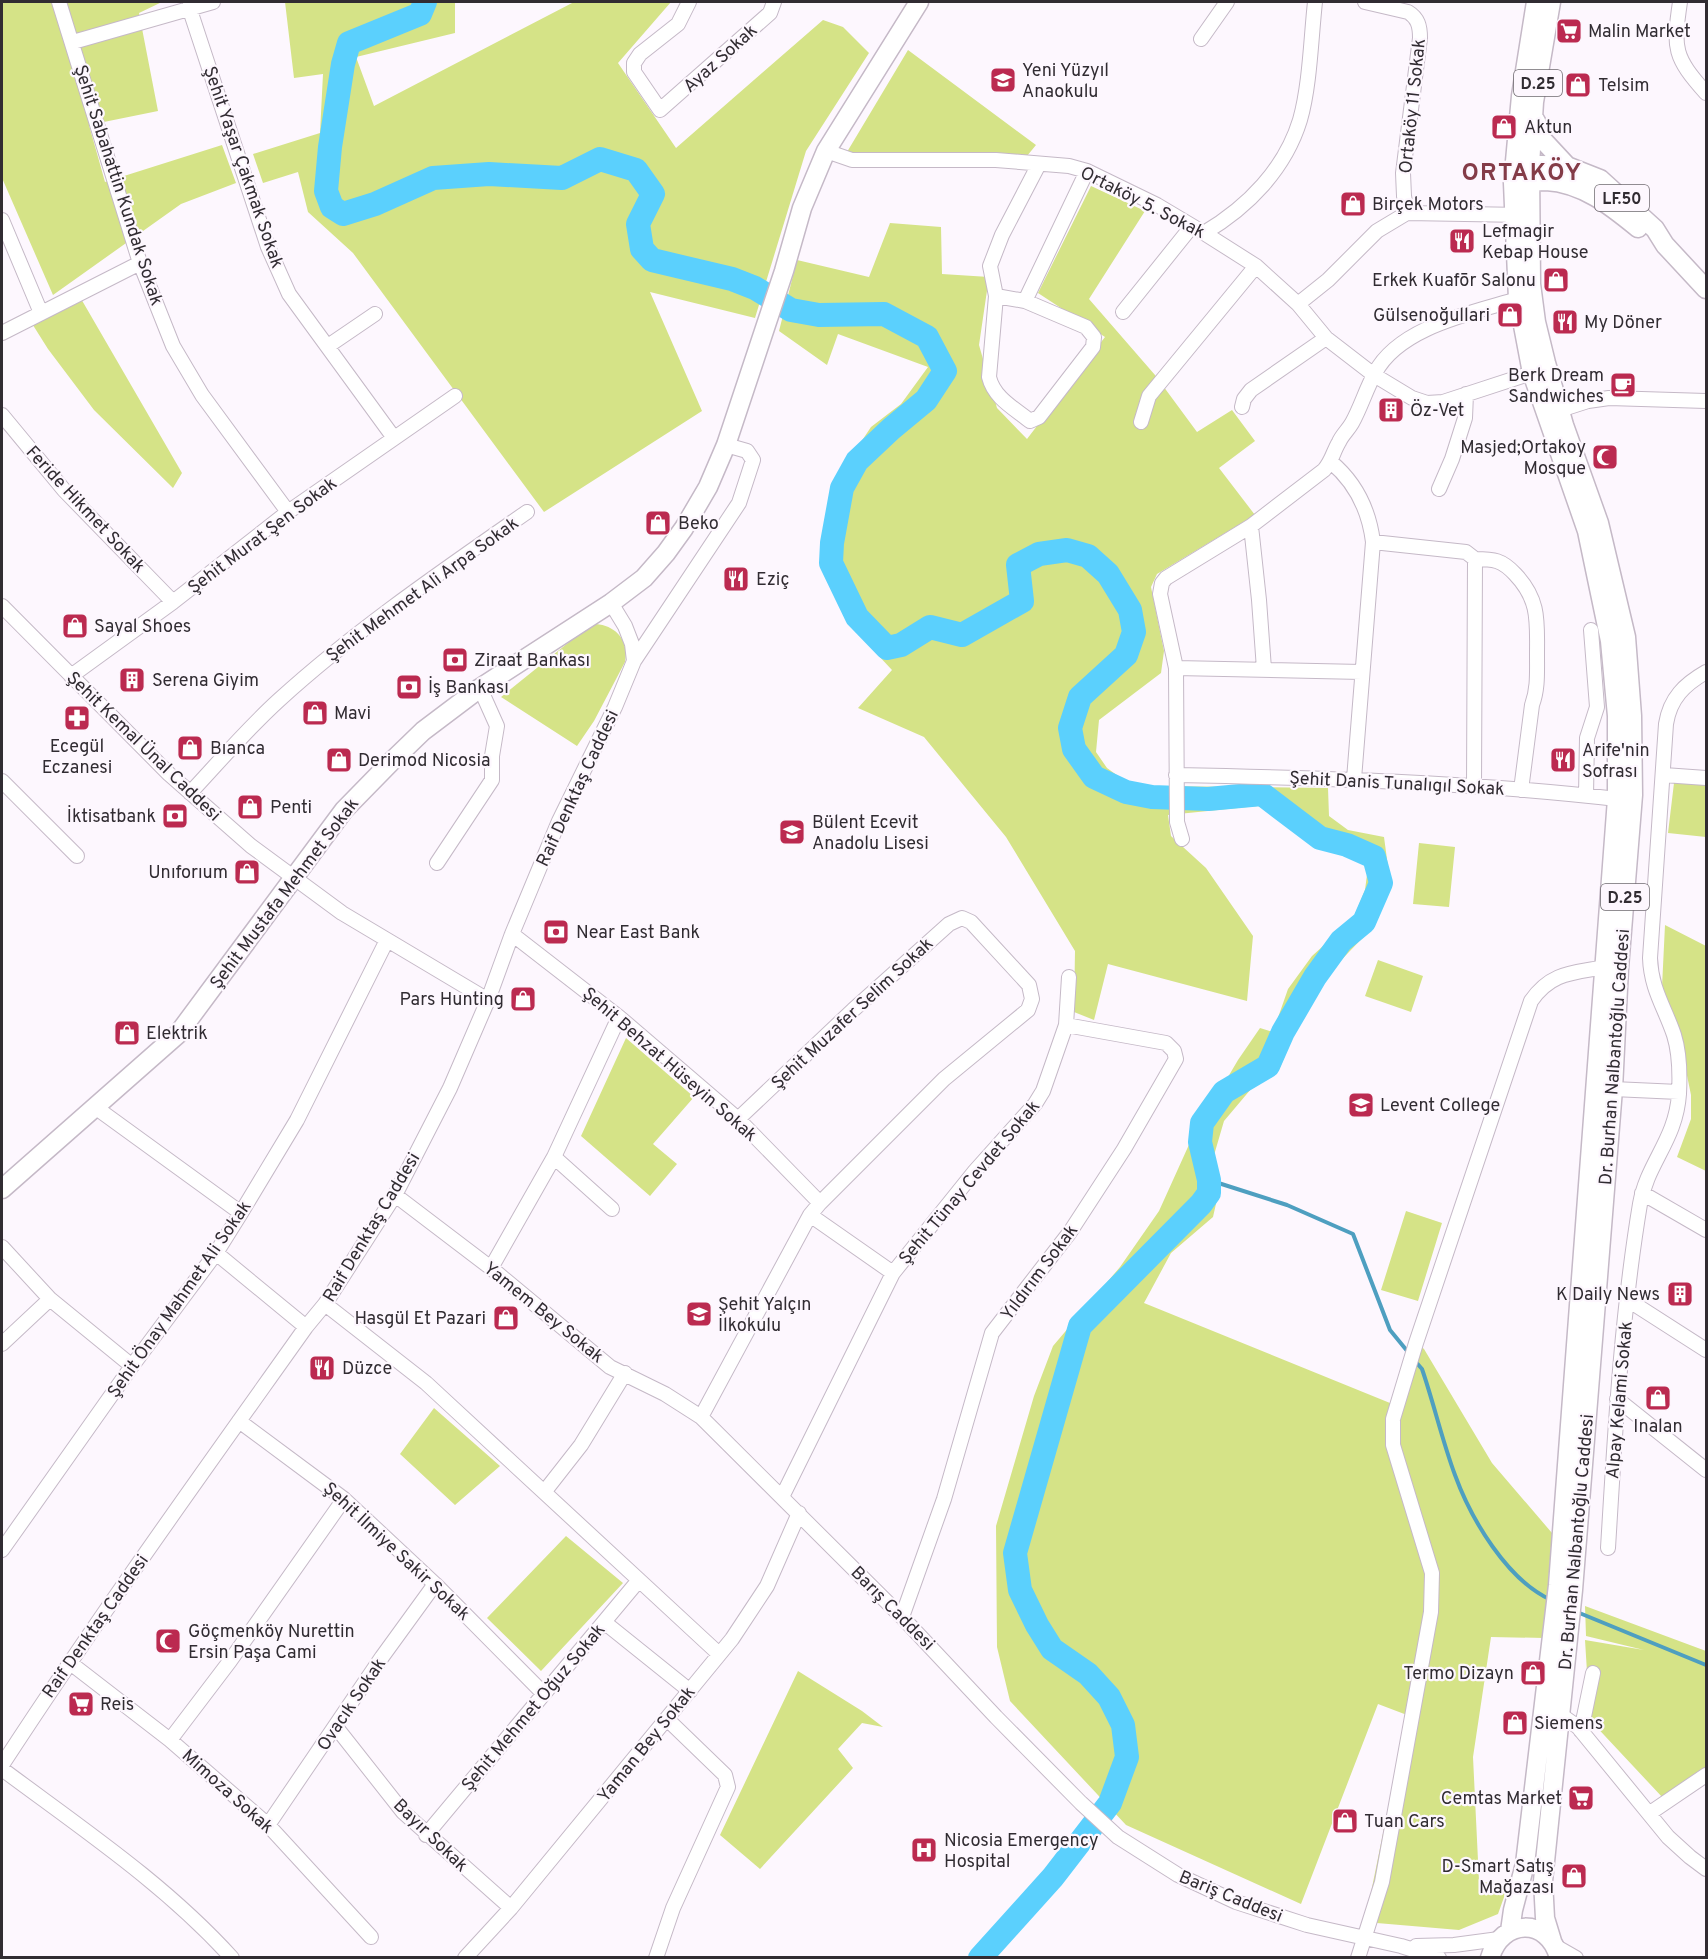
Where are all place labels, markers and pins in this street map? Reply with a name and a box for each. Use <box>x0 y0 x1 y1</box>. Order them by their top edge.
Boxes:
supermarket icon: Malin Market <box>1554 16 1584 46</box>
place label: Malin Market <box>1588 21 1691 44</box>
place label: Yeni Yüzyıl Anaokulu <box>1022 60 1109 104</box>
school or university icon: Yeni Yüzyıl Anaokulu <box>988 65 1018 95</box>
shop icon: Telsim <box>1563 70 1593 100</box>
place label: Telsim <box>1598 75 1650 98</box>
shop icon: Aktun <box>1489 112 1519 142</box>
place label: Aktun <box>1524 117 1572 140</box>
shop icon: Birçek Motors <box>1338 189 1368 219</box>
place label: Birçek Motors <box>1372 194 1484 217</box>
place label: Lefmagir Kebap House <box>1482 221 1588 265</box>
restaurant icon: Lefmagir Kebap House <box>1447 226 1477 256</box>
shop icon: Erkek Kuafōr Salonu <box>1541 265 1571 295</box>
place label: Erkek Kuafōr Salonu <box>1372 270 1536 293</box>
shop icon: Gülsenoğullari <box>1495 300 1525 330</box>
place label: Gülsenoğullari <box>1373 305 1490 328</box>
restaurant icon: My Döner <box>1550 307 1580 337</box>
place label: My Döner <box>1584 312 1662 335</box>
place label: Berk Dream Sandwiches <box>1508 365 1604 409</box>
cafe icon: Berk Dream Sandwiches <box>1608 370 1638 400</box>
building icon: Öz-Vet <box>1376 395 1406 425</box>
place label: Öz-Vet <box>1410 398 1464 423</box>
place label: Masjed;Ortakoy Mosque <box>1460 437 1586 481</box>
mosque icon: Masjed;Ortakoy Mosque <box>1590 442 1620 472</box>
shop icon: Beko <box>643 508 673 538</box>
place label: Beko <box>678 513 719 536</box>
restaurant icon: Eziç <box>721 564 751 594</box>
place label: Eziç <box>756 569 789 592</box>
shop icon: Sayal Shoes <box>60 611 90 641</box>
place label: Sayal Shoes <box>94 616 191 639</box>
bank icon: Ziraat Bankası <box>440 645 470 675</box>
place label: Ziraat Bankası <box>474 650 590 673</box>
building icon: Serena Giyim <box>117 665 147 695</box>
place label: Serena Giyim <box>152 670 259 693</box>
bank icon: İş Bankası <box>394 672 424 702</box>
place label: İş Bankası <box>428 675 509 700</box>
shop icon: Mavi <box>300 698 330 728</box>
pharmacy icon: Ecegül Eczanesi <box>62 703 92 733</box>
place label: Mavi <box>334 703 371 726</box>
shop icon: Bıanca <box>175 733 205 763</box>
place label: Ecegül Eczanesi <box>42 736 112 780</box>
place label: Bıanca <box>210 738 265 761</box>
place label: Arife'nin Sofrası <box>1582 740 1650 784</box>
shop icon: Derimod Nicosia <box>324 745 354 775</box>
restaurant icon: Arife'nin Sofrası <box>1548 745 1578 775</box>
place label: Derimod Nicosia <box>358 750 490 773</box>
shop icon: Penti <box>235 792 265 822</box>
place label: Penti <box>270 797 312 820</box>
bank icon: İktisatbank <box>160 801 190 831</box>
place label: İktisatbank <box>67 804 156 829</box>
place label: Bülent Ecevit Anadolu Lisesi <box>812 812 929 856</box>
school or university icon: Bülent Ecevit Anadolu Lisesi <box>777 817 807 847</box>
shop icon: Unıforıum <box>232 857 262 887</box>
place label: Unıforıum <box>148 862 228 885</box>
bank icon: Near East Bank <box>541 917 571 947</box>
place label: Near East Bank <box>576 922 700 945</box>
shop icon: Pars Hunting <box>508 984 538 1014</box>
place label: Pars Hunting <box>400 989 504 1012</box>
shop icon: Elektrik <box>112 1018 142 1048</box>
place label: Elektrik <box>146 1023 208 1046</box>
school or university icon: Levent College <box>1346 1090 1376 1120</box>
place label: Levent College <box>1380 1095 1500 1118</box>
building icon: K Daily News <box>1665 1279 1695 1309</box>
place label: K Daily News <box>1556 1284 1660 1307</box>
place label: Şehit Yalçın İlkokulu <box>718 1294 812 1338</box>
school or university icon: Şehit Yalçın İlkokulu <box>684 1299 714 1329</box>
shop icon: Hasgül Et Pazari <box>491 1303 521 1333</box>
place label: Hasgül Et Pazari <box>355 1308 486 1331</box>
restaurant icon: Düzce <box>307 1353 337 1383</box>
place label: Düzce <box>342 1358 392 1381</box>
shop icon: Inalan <box>1643 1383 1673 1413</box>
place label: Inalan <box>1633 1416 1683 1439</box>
place label: Göçmenköy Nurettin Ersin Paşa Cami <box>188 1621 355 1665</box>
mosque icon: Göçmenköy Nurettin Ersin Paşa Cami <box>153 1626 183 1656</box>
shop icon: Termo Dizayn <box>1518 1658 1548 1688</box>
place label: Termo Dizayn <box>1403 1663 1514 1686</box>
supermarket icon: Reis <box>66 1689 96 1719</box>
place label: Reis <box>100 1694 134 1717</box>
shop icon: Siemens <box>1500 1708 1530 1738</box>
place label: Siemens <box>1534 1713 1603 1736</box>
supermarket icon: Cemtas Market <box>1566 1783 1596 1813</box>
place label: Cemtas Market <box>1441 1788 1562 1811</box>
shop icon: Tuan Cars <box>1330 1806 1360 1836</box>
place label: Tuan Cars <box>1364 1811 1445 1834</box>
place label: Nicosia Emergency Hospital <box>944 1830 1099 1874</box>
hospital icon: Nicosia Emergency Hospital <box>909 1835 939 1865</box>
place label: D-Smart Satış Mağazası <box>1442 1856 1554 1900</box>
shop icon: D-Smart Satış Mağazası <box>1559 1861 1589 1891</box>

